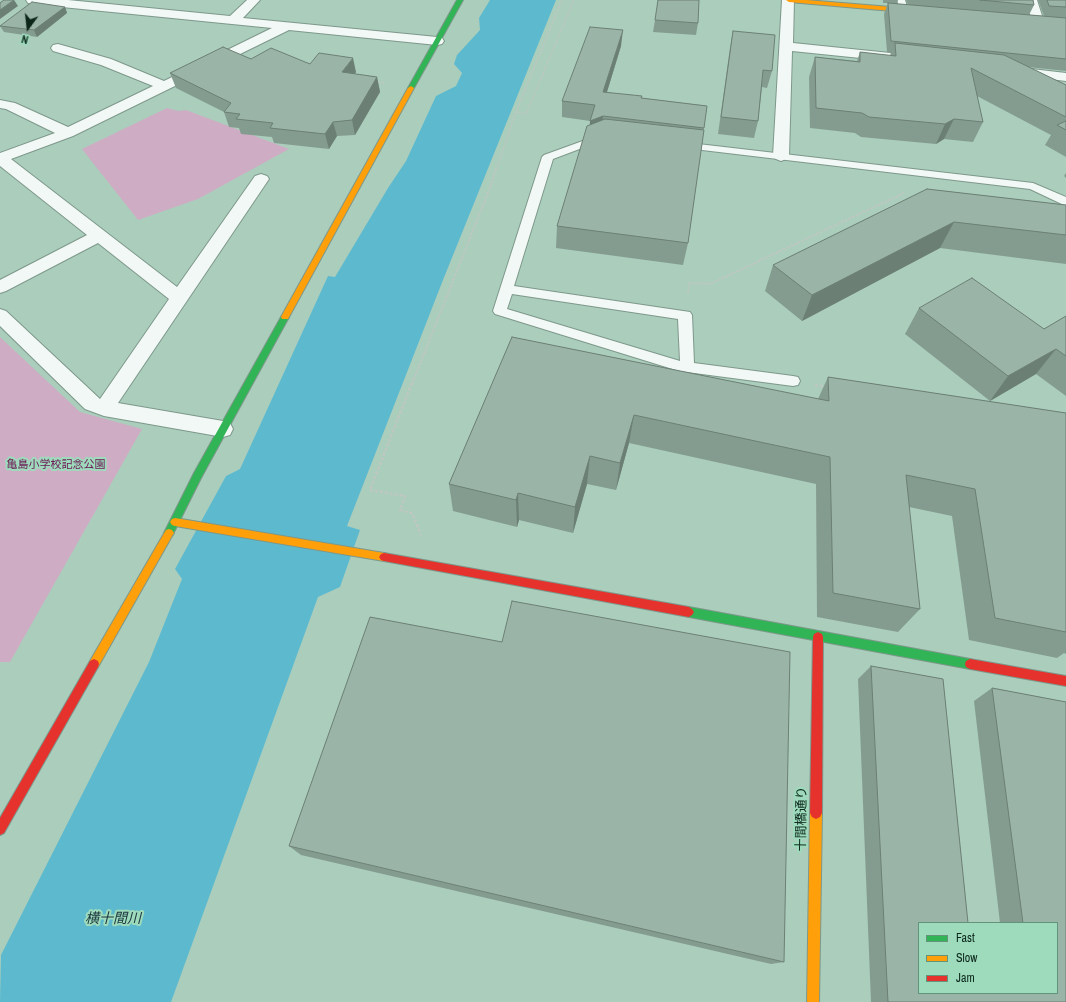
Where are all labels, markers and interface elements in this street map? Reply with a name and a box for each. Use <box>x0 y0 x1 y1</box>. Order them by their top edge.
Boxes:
north arrow <box>8 8 48 48</box>
text: N <box>20 32 30 47</box>
park label: 亀島小学校記念公園 <box>7 458 105 472</box>
street label: 十間橋通り <box>794 786 810 852</box>
water label: 横十間川 <box>85 911 141 927</box>
legend <box>918 922 1058 994</box>
text: Fast <box>956 930 975 946</box>
text: Slow <box>956 950 977 966</box>
text: Jam <box>956 970 975 986</box>

